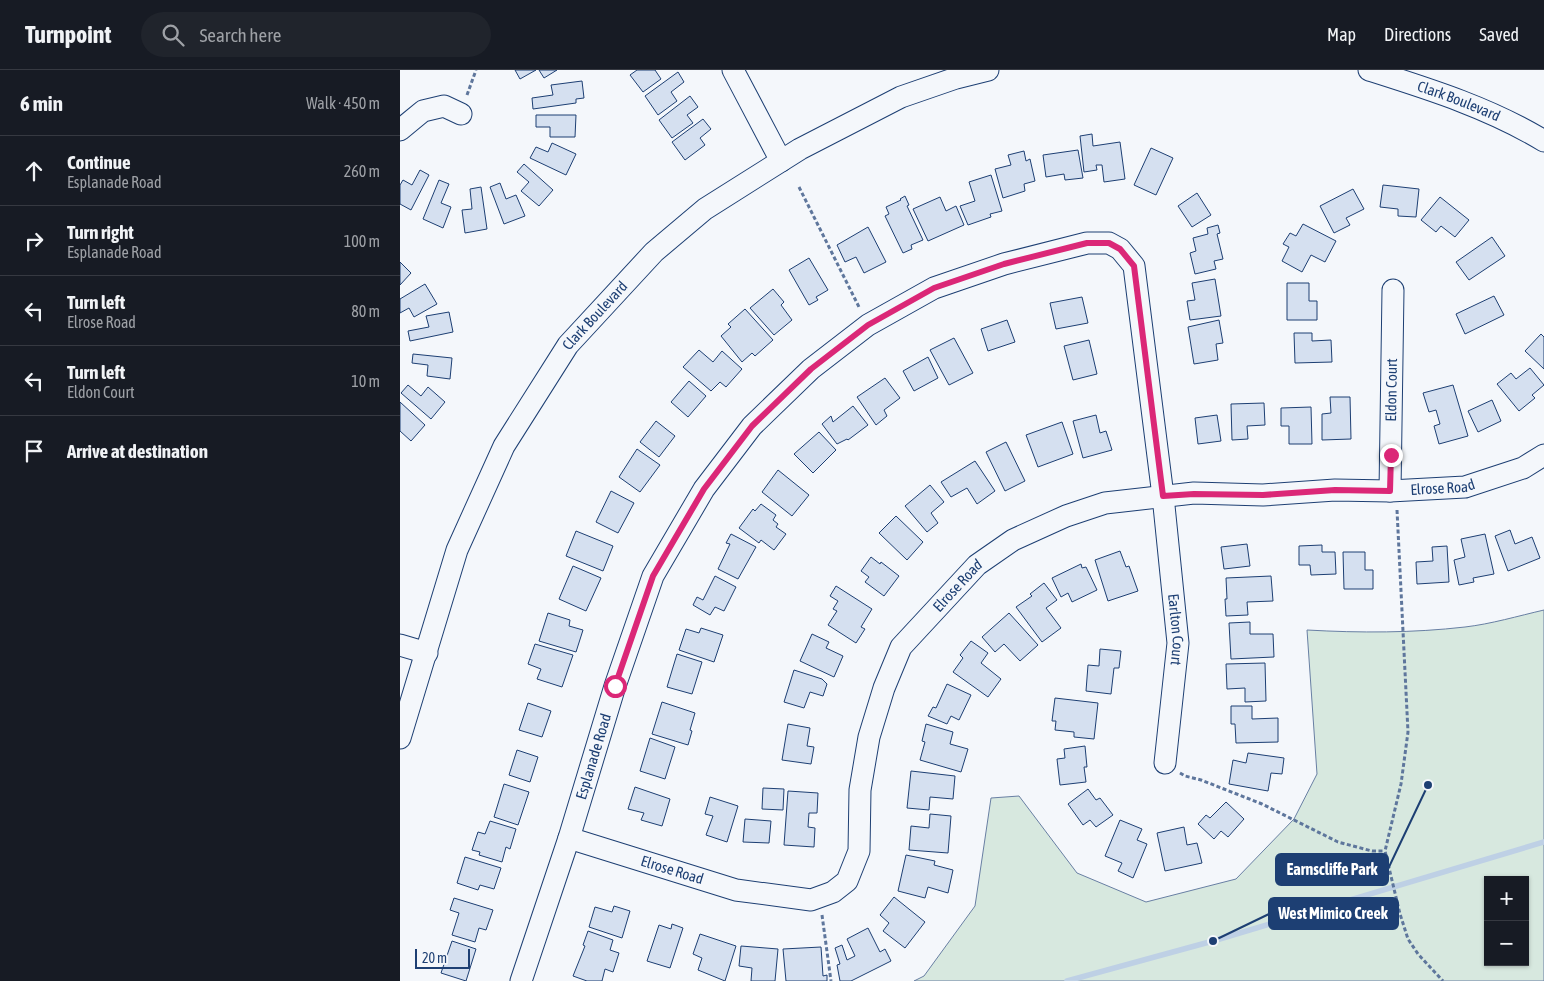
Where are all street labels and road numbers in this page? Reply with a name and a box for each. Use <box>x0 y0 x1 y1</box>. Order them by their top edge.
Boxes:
street label: Clark Boulevard <box>1415 77 1503 125</box>
street label: Clark Boulevard <box>558 278 631 353</box>
street label: Eldon Court <box>1382 358 1400 422</box>
street label: Elrose Road <box>1410 475 1477 498</box>
street label: Elrose Road <box>929 555 985 615</box>
street label: Earlton Court <box>1165 593 1187 666</box>
street label: Esplanade Road <box>572 711 614 801</box>
street label: Elrose Road <box>639 852 706 887</box>

